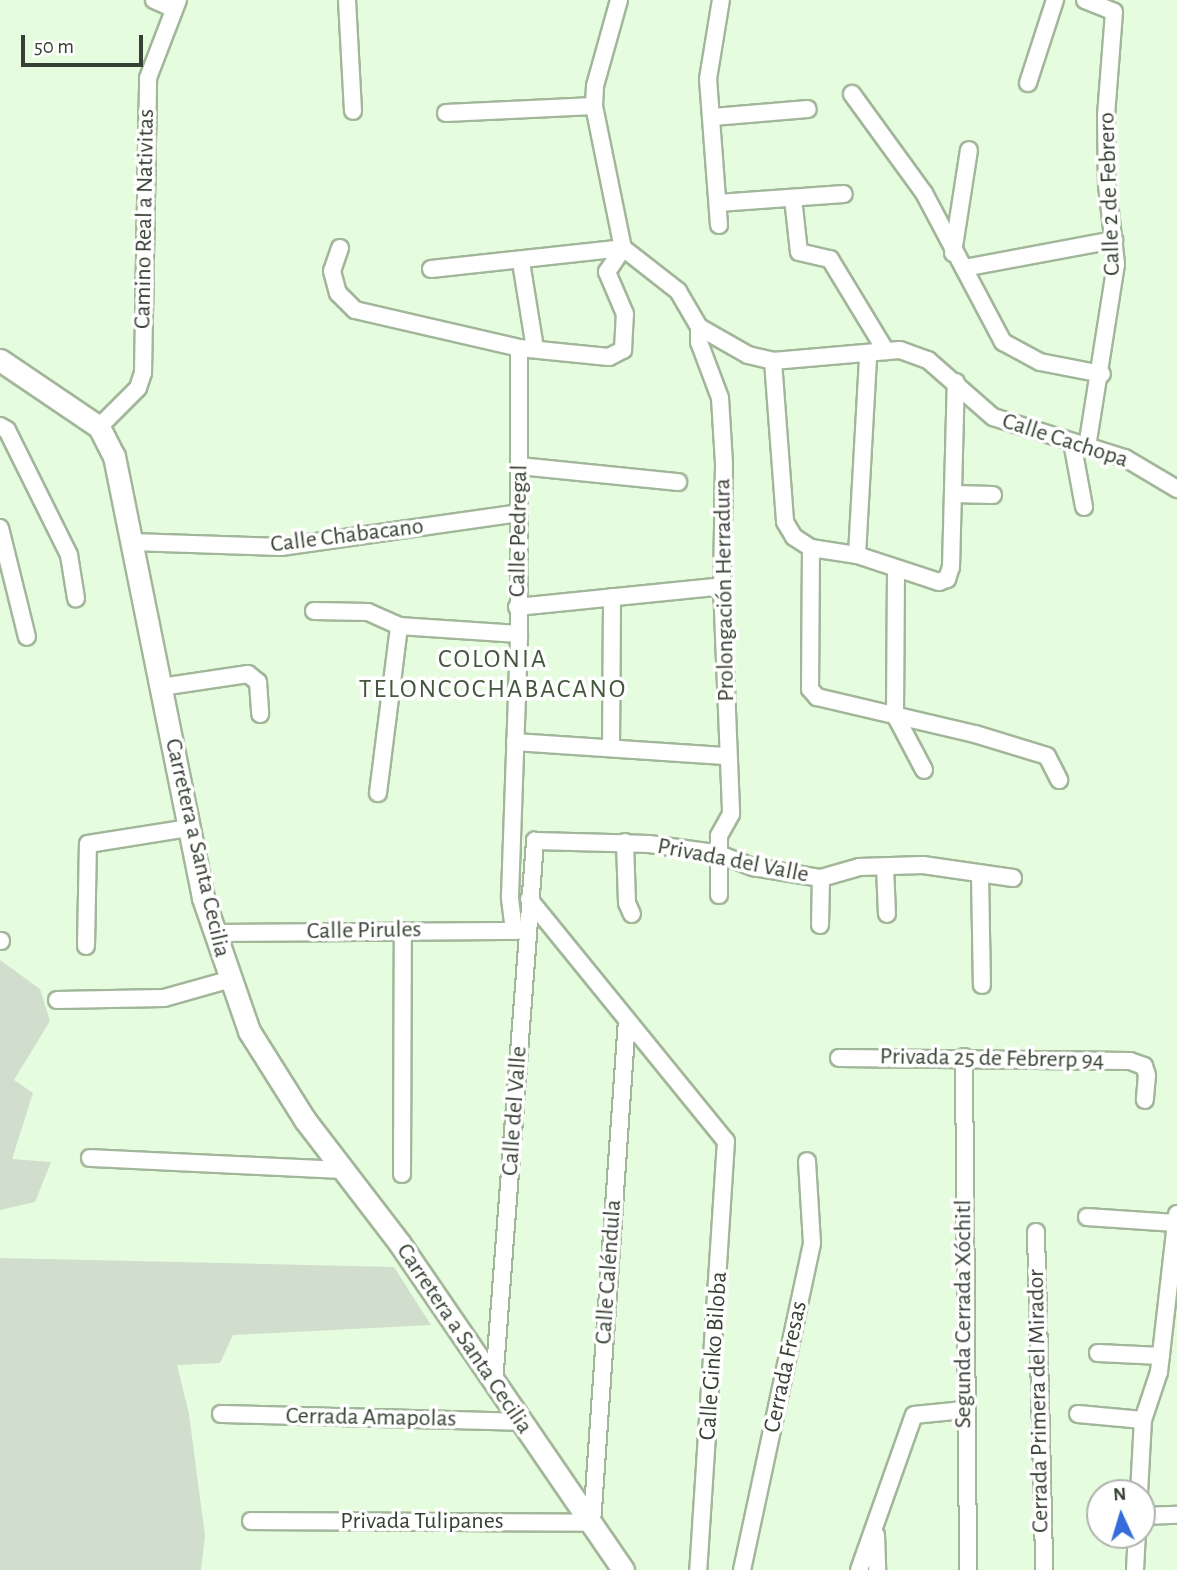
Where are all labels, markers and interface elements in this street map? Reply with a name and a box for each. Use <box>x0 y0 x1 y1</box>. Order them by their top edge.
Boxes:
scale bar <box>24 21 147 65</box>
text: 50 m <box>34 36 74 57</box>
street label: Camino Real a Nativitas <box>129 109 161 329</box>
street label: Calle 2 de Febrero <box>1093 112 1127 276</box>
street label: Calle Cachopa <box>998 407 1132 475</box>
street label: Calle Pedregal <box>503 465 535 597</box>
street label: Prolongación Herradura <box>709 478 741 702</box>
street label: Calle Chabacano <box>269 512 425 560</box>
district label: COLONIA TELONCOCHABACANO <box>361 644 625 706</box>
street label: Carretera a Santa Cecilia <box>158 736 236 960</box>
street label: Privada del Valle <box>655 832 811 890</box>
street label: Calle Pirules <box>306 916 422 946</box>
street label: Privada 25 de Febrerp 94 <box>879 1043 1105 1075</box>
street label: Calle del Valle <box>496 1045 534 1177</box>
street label: Calle Caléndula <box>590 1199 628 1345</box>
street label: Segunda Cerrada Xóchitl <box>950 1200 978 1428</box>
street label: Carretera a Santa Cecilia <box>390 1238 538 1440</box>
street label: Cerrada Primera del Mirador <box>1022 1269 1056 1533</box>
street label: Calle Ginko Biloba <box>694 1271 734 1441</box>
street label: Cerrada Fresas <box>758 1298 814 1436</box>
street label: Cerrada Amapolas <box>285 1402 457 1434</box>
north arrow <box>1086 1479 1156 1549</box>
text: N <box>1112 1485 1127 1504</box>
street label: Privada Tulipanes <box>340 1508 504 1536</box>

